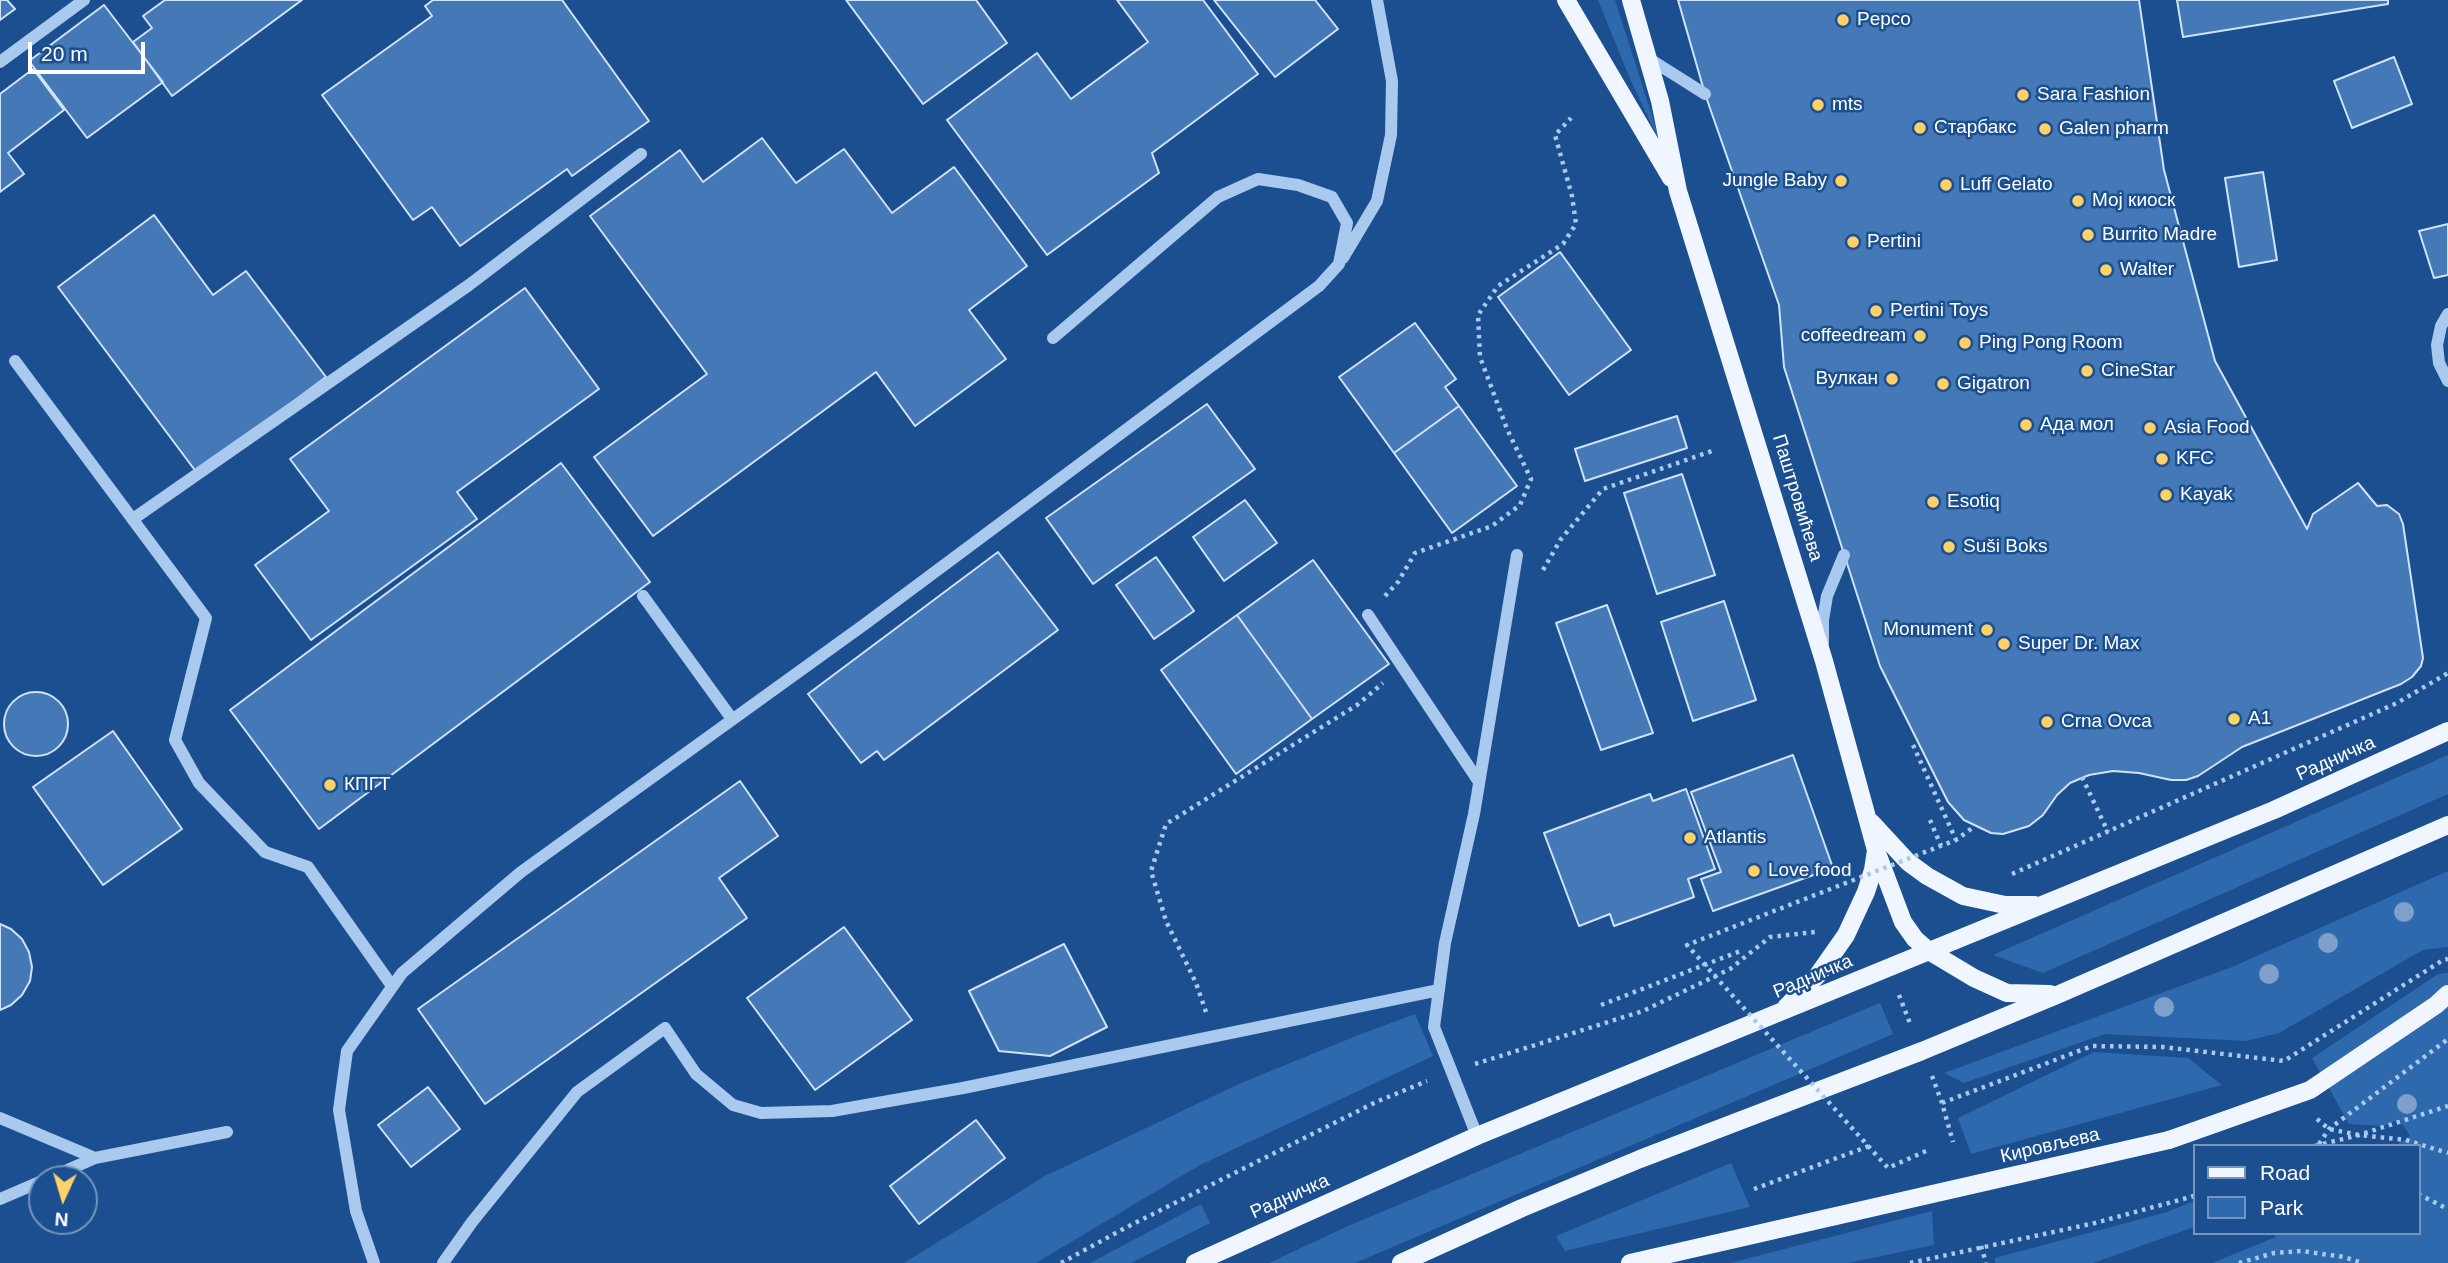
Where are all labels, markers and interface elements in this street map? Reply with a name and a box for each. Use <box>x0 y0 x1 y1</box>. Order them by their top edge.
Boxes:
place label: Pepco <box>1857 9 1911 31</box>
marker: Pepco <box>1835 12 1851 28</box>
scale bar <box>32 28 149 72</box>
text: 20 m <box>41 42 88 65</box>
place label: Sara Fashion <box>2037 84 2150 106</box>
marker: Sara Fashion <box>2015 87 2031 103</box>
place label: mts <box>1832 94 1863 116</box>
marker: mts <box>1810 97 1826 113</box>
place label: Старбакс <box>1934 117 2016 139</box>
place label: Galen pharm <box>2059 118 2169 140</box>
marker: Старбакс <box>1912 120 1928 136</box>
marker: Galen pharm <box>2037 121 2053 137</box>
place label: Jungle Baby <box>1722 170 1827 192</box>
marker: Jungle Baby <box>1833 173 1849 189</box>
place label: Luff Gelato <box>1960 174 2053 196</box>
marker: Luff Gelato <box>1938 177 1954 193</box>
place label: Мој киоск <box>2092 190 2175 212</box>
marker: Мој киоск <box>2070 193 2086 209</box>
place label: Burrito Madre <box>2102 224 2217 246</box>
marker: Burrito Madre <box>2080 227 2096 243</box>
place label: Pertini <box>1867 231 1921 253</box>
marker: Pertini <box>1845 234 1861 250</box>
place label: Walter <box>2120 259 2174 281</box>
marker: Walter <box>2098 262 2114 278</box>
place label: Pertini Toys <box>1890 300 1988 322</box>
marker: Pertini Toys <box>1868 303 1884 319</box>
place label: coffeedream <box>1801 325 1906 347</box>
marker: coffeedream <box>1912 328 1928 344</box>
place label: Ping Pong Room <box>1979 332 2123 354</box>
marker: Ping Pong Room <box>1957 335 1973 351</box>
place label: CineStar <box>2101 360 2175 382</box>
marker: CineStar <box>2079 363 2095 379</box>
place label: Вулкан <box>1816 368 1878 390</box>
marker: Вулкан <box>1884 371 1900 387</box>
place label: Gigatron <box>1957 373 2030 395</box>
marker: Gigatron <box>1935 376 1951 392</box>
place label: Ада мол <box>2040 414 2114 436</box>
marker: Ада мол <box>2018 417 2034 433</box>
place label: Asia Food <box>2164 417 2250 439</box>
marker: Asia Food <box>2142 420 2158 436</box>
street label: Паштровићева <box>1767 432 1827 564</box>
place label: KFC <box>2176 448 2214 470</box>
marker: KFC <box>2154 451 2170 467</box>
place label: Kayak <box>2180 484 2233 506</box>
marker: Kayak <box>2158 487 2174 503</box>
place label: Esotiq <box>1947 491 2000 513</box>
marker: Esotiq <box>1925 494 1941 510</box>
place label: Suši Boks <box>1963 536 2047 558</box>
marker: Suši Boks <box>1941 539 1957 555</box>
place label: Monument <box>1883 619 1973 641</box>
marker: Monument <box>1979 622 1995 638</box>
place label: Super Dr. Max <box>2018 633 2139 655</box>
marker: Super Dr. Max <box>1996 636 2012 652</box>
place label: A1 <box>2248 708 2271 730</box>
place label: Crna Ovca <box>2061 711 2152 733</box>
marker: A1 <box>2226 711 2242 727</box>
marker: Crna Ovca <box>2039 714 2055 730</box>
street label: Радничка <box>2293 732 2379 786</box>
place label: КПГТ <box>344 774 391 796</box>
marker: КПГТ <box>322 777 338 793</box>
place label: Atlantis <box>1704 827 1766 849</box>
marker: Atlantis <box>1682 830 1698 846</box>
place label: Love food <box>1768 860 1851 882</box>
marker: Love food <box>1746 863 1762 879</box>
street label: Радничка <box>1770 950 1856 1004</box>
street label: Кировљева <box>1998 1124 2102 1168</box>
legend <box>2192 1144 2420 1235</box>
text: Road <box>2260 1161 2310 1184</box>
north arrow <box>28 1165 98 1235</box>
street label: Радничка <box>1247 1170 1333 1224</box>
text: Park <box>2260 1196 2303 1219</box>
text: N <box>54 1208 69 1230</box>

